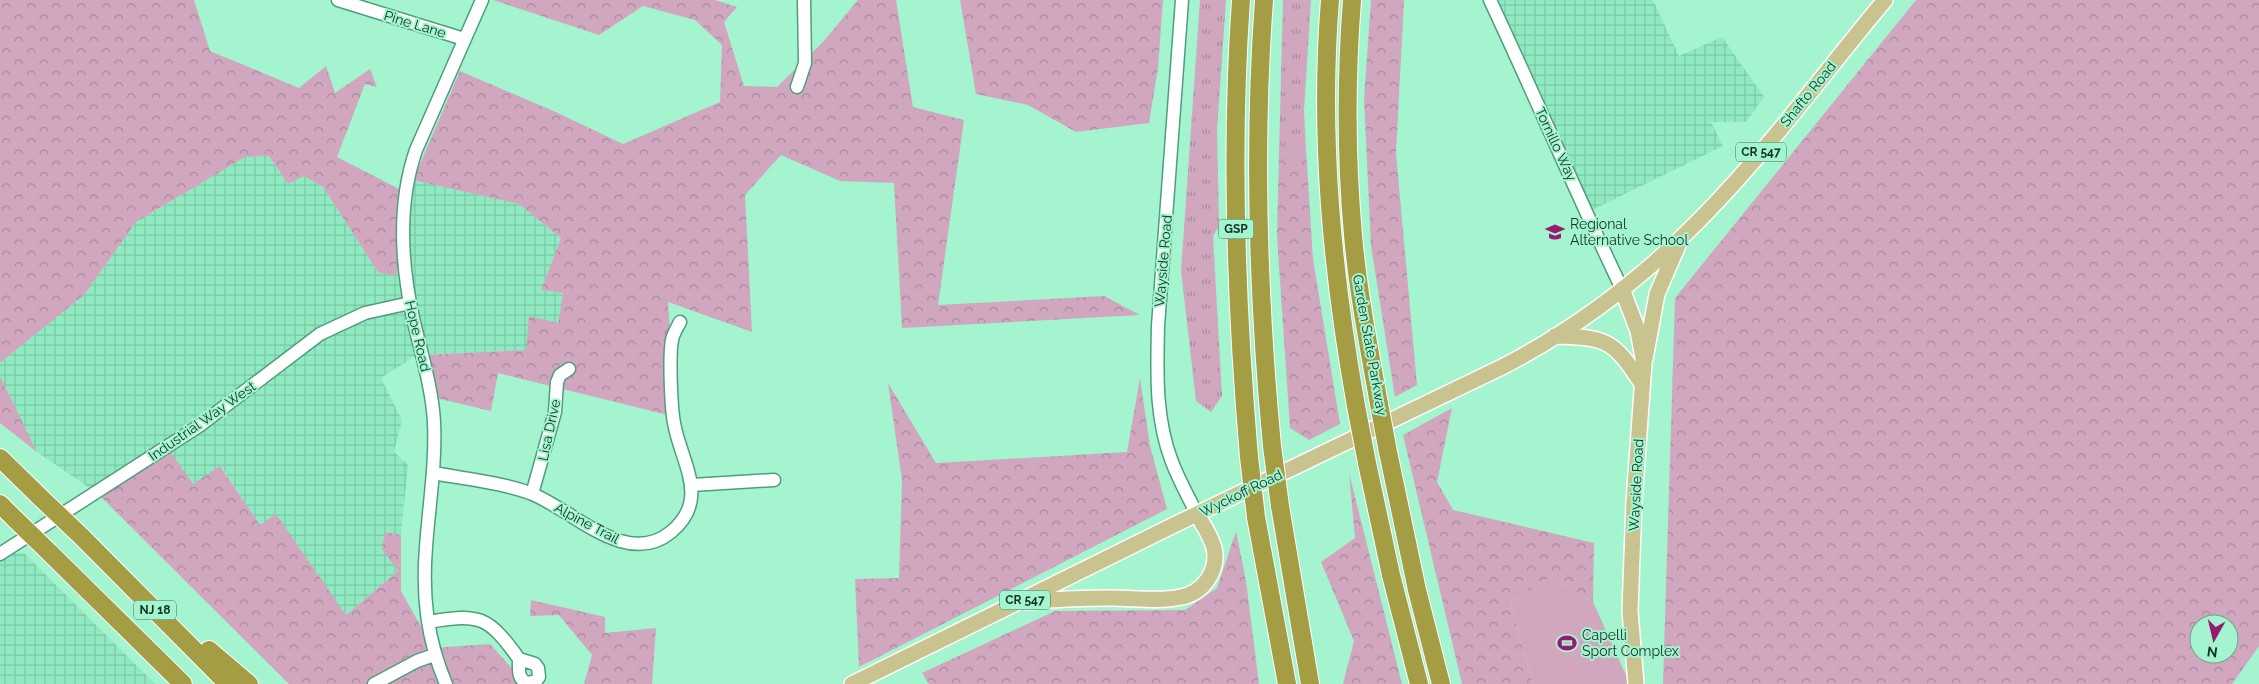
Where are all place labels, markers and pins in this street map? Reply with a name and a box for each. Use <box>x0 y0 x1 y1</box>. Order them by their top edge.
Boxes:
place label: Regional Alternative School <box>1570 216 1688 248</box>
school or university icon: Regional Alternative School <box>1544 221 1566 243</box>
place label: Capelli Sport Complex <box>1582 627 1679 659</box>
sports icon: Capelli Sport Complex <box>1556 632 1578 654</box>

